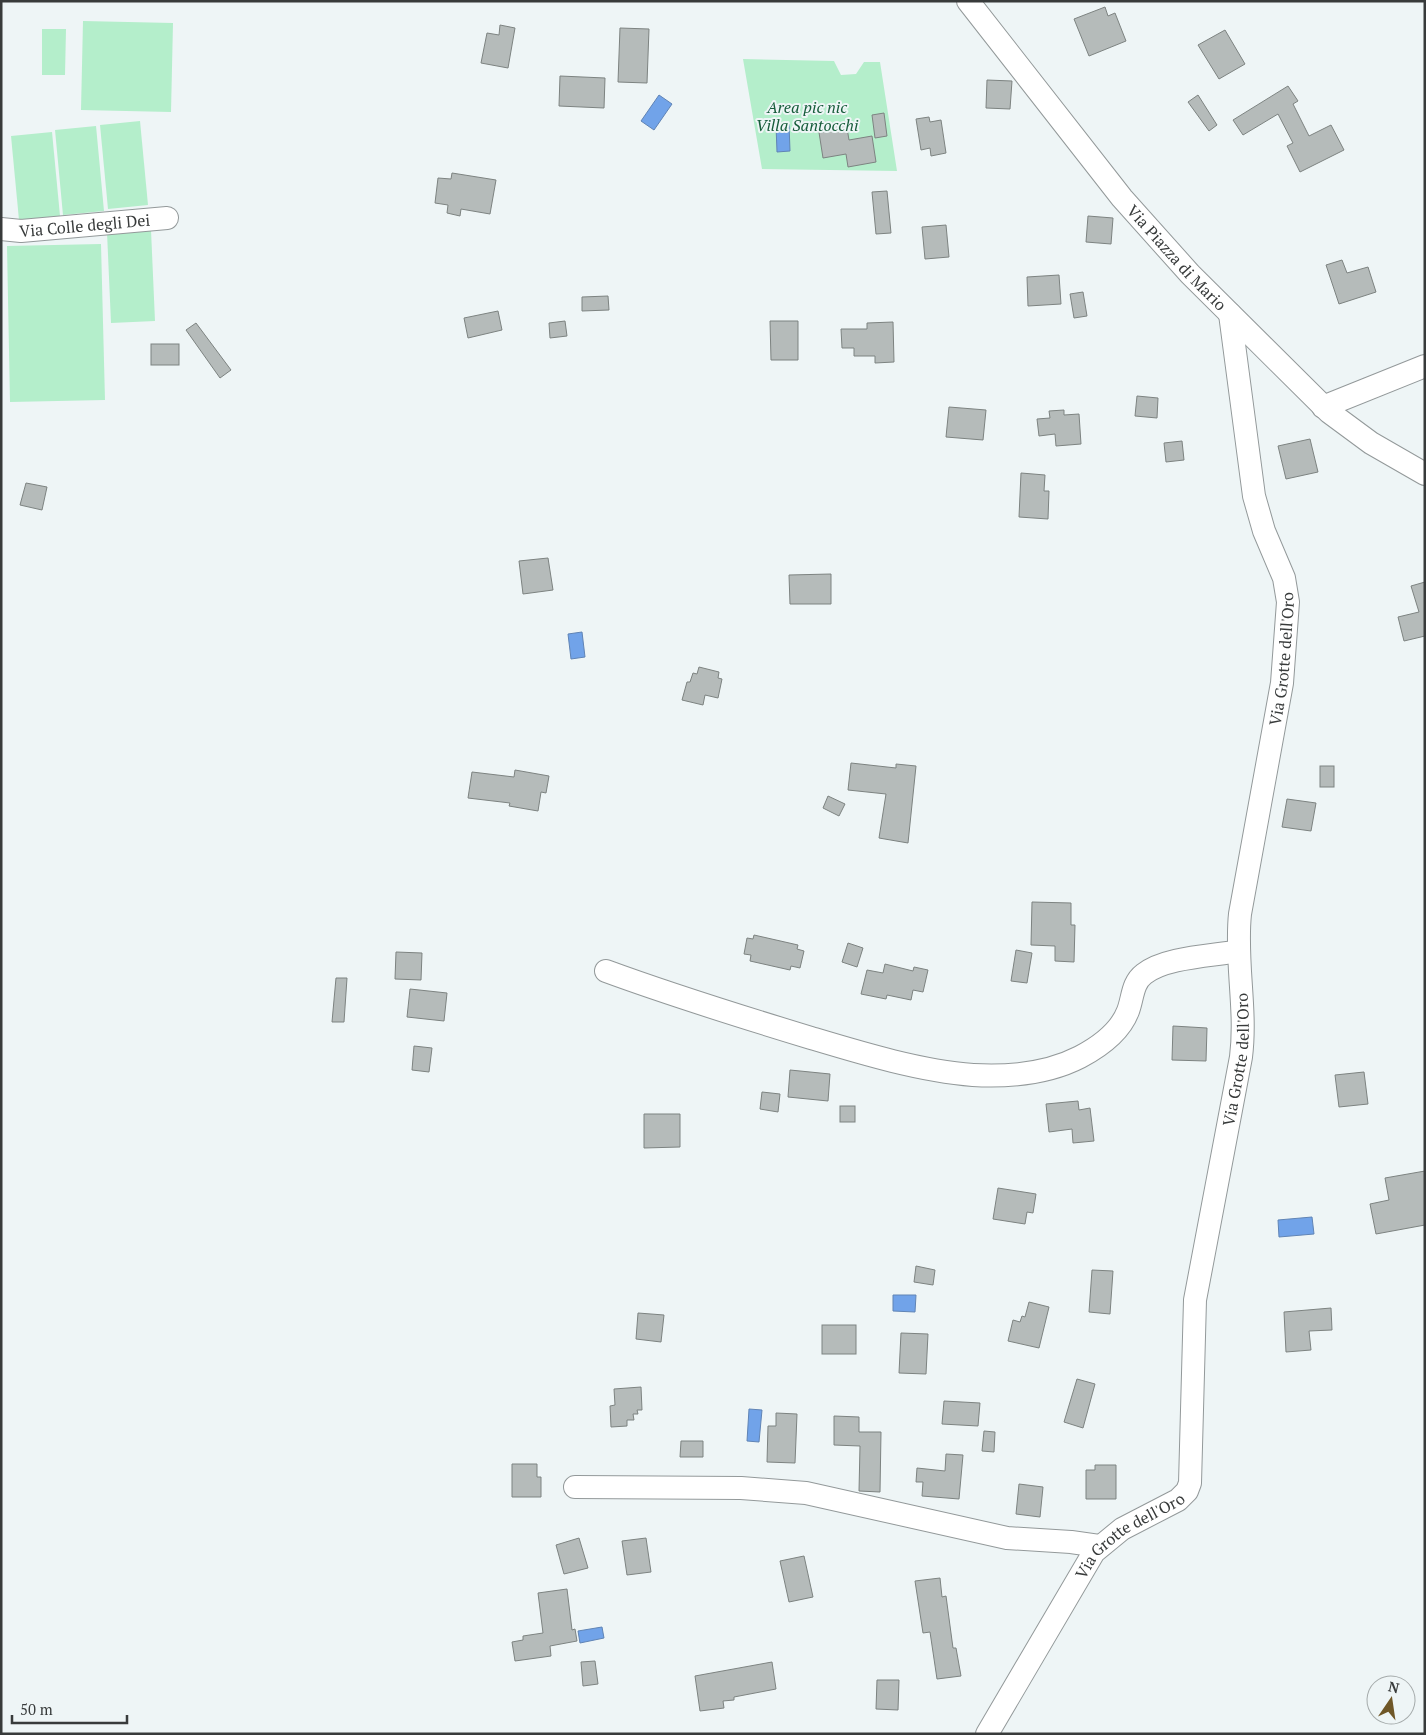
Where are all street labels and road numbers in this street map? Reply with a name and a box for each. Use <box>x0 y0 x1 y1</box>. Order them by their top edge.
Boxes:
street label: Via Piazza di Mario <box>1122 200 1232 315</box>
street label: Via Colle degli Dei <box>18 209 151 242</box>
street label: Via Grotte dell'Oro <box>1263 590 1299 727</box>
street label: Via Grotte dell'Oro <box>1217 992 1254 1128</box>
street label: Via Grotte dell'Oro <box>1070 1488 1190 1583</box>

